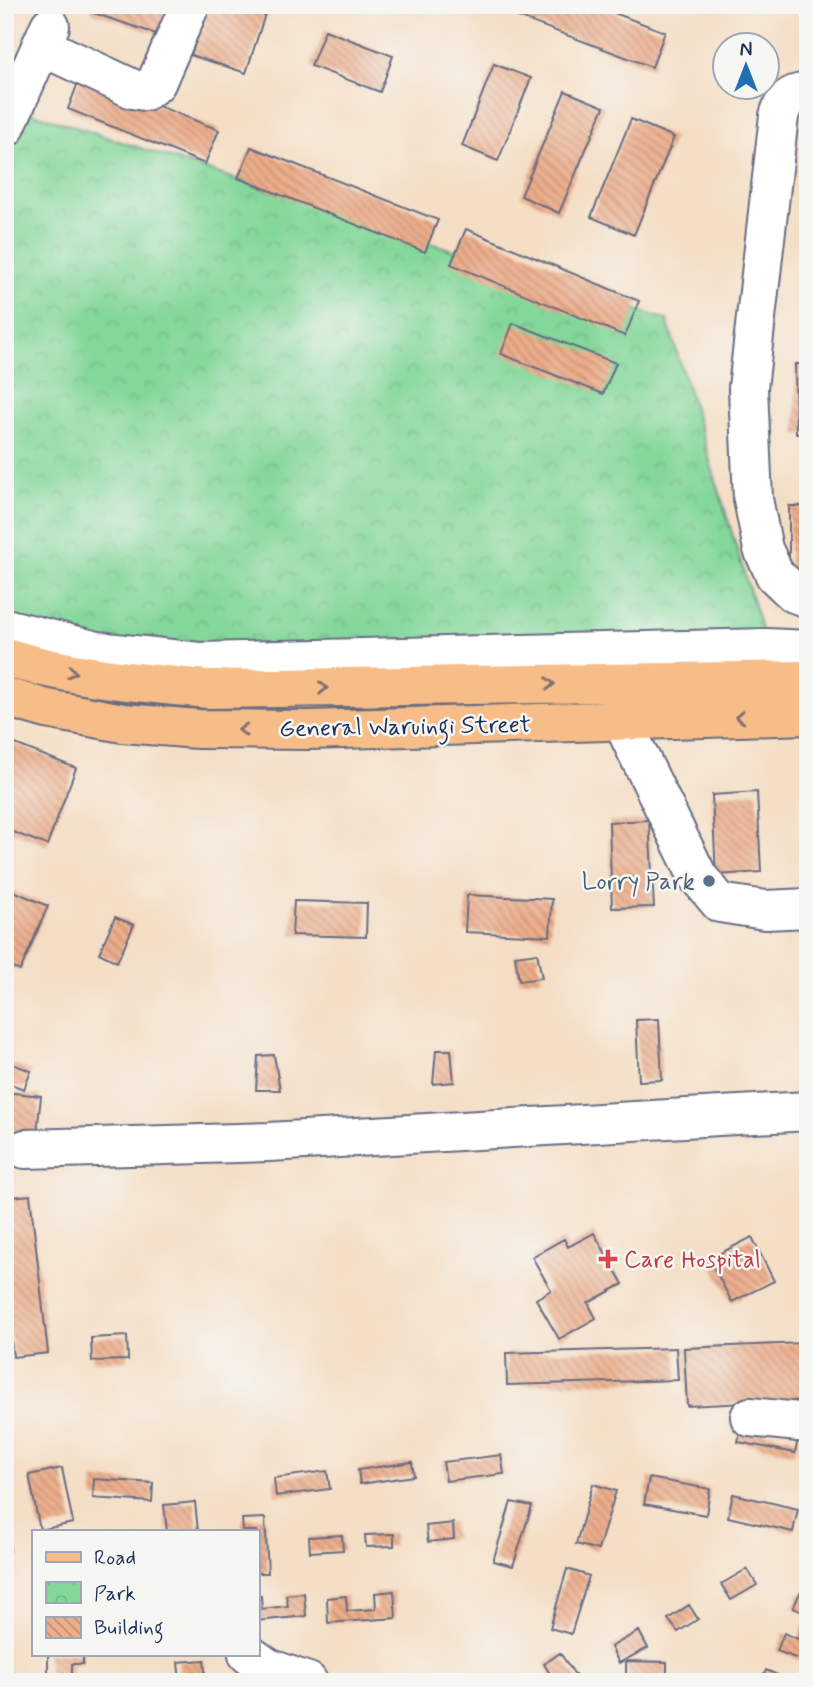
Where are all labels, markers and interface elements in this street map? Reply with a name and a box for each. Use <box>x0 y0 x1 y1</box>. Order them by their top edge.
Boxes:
north arrow <box>712 32 782 102</box>
text: N <box>740 38 752 63</box>
one-way arrow <box>66 664 78 679</box>
one-way arrow <box>545 676 556 692</box>
one-way arrow <box>317 680 328 695</box>
street label: General Waruingi Street <box>279 710 531 748</box>
one-way arrow <box>734 710 745 725</box>
one-way arrow <box>237 722 247 738</box>
place label: Lorry Park <box>582 867 695 898</box>
marker: Lorry Park <box>701 873 717 889</box>
place label: Care Hospital <box>624 1245 761 1276</box>
marker: Care Hospital <box>598 1249 618 1269</box>
legend <box>32 1530 259 1656</box>
text: Road <box>94 1544 136 1572</box>
text: Park <box>94 1580 136 1608</box>
text: Building <box>94 1614 164 1644</box>

